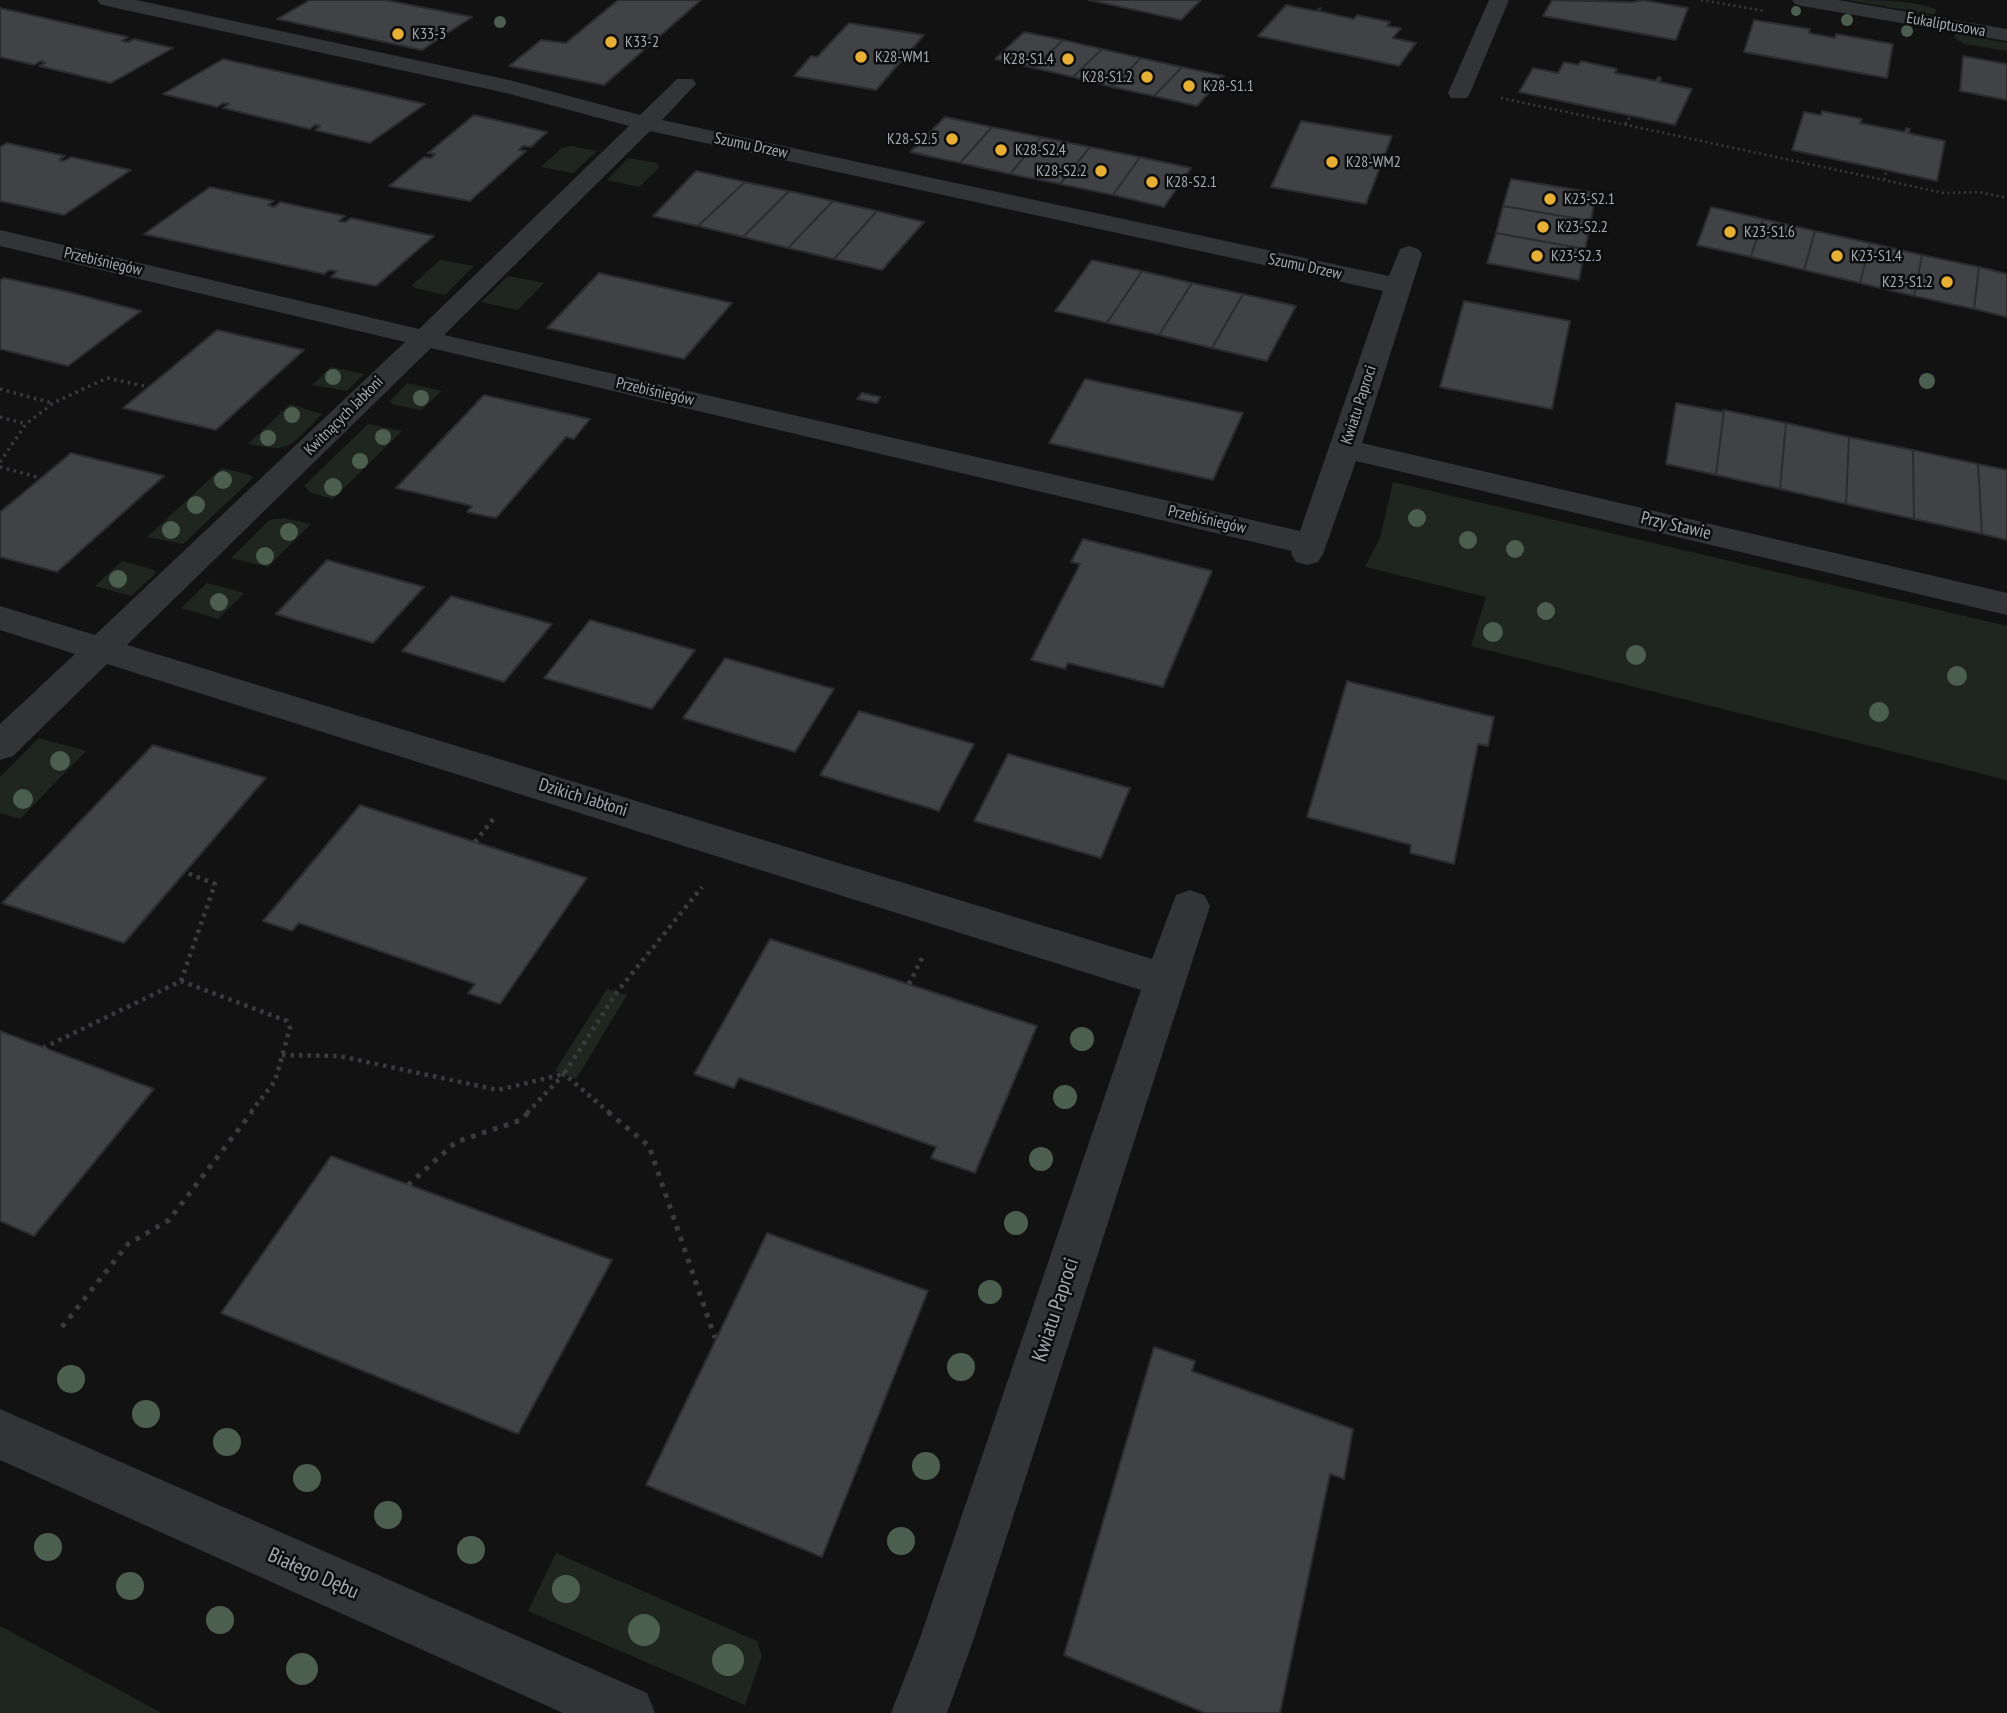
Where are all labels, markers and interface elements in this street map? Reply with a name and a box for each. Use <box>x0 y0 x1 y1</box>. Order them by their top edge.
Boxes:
street label: Eukaliptusowa <box>1905 9 1987 41</box>
place label: K33-3 <box>412 24 446 44</box>
marker: K33-3 <box>390 26 406 42</box>
place label: K33-2 <box>625 32 659 52</box>
marker: K33-2 <box>603 34 619 50</box>
place label: K28-WM1 <box>875 47 930 67</box>
marker: K28-WM1 <box>853 49 869 65</box>
place label: K28-S1.4 <box>1003 49 1054 69</box>
marker: K28-S1.4 <box>1060 51 1076 67</box>
place label: K28-S1.2 <box>1082 67 1133 87</box>
marker: K28-S1.2 <box>1139 69 1155 85</box>
place label: K28-S1.1 <box>1203 76 1254 96</box>
marker: K28-S1.1 <box>1181 78 1197 94</box>
street label: Szumu Drzew <box>713 129 789 163</box>
place label: K28-S2.5 <box>887 129 938 149</box>
marker: K28-S2.5 <box>944 131 960 147</box>
place label: K28-S2.4 <box>1015 140 1066 160</box>
marker: K28-S2.4 <box>993 142 1009 158</box>
place label: K28-WM2 <box>1346 152 1401 172</box>
marker: K28-WM2 <box>1324 154 1340 170</box>
place label: K28-S2.2 <box>1036 161 1087 181</box>
marker: K28-S2.2 <box>1093 163 1109 179</box>
place label: K28-S2.1 <box>1166 172 1217 192</box>
marker: K28-S2.1 <box>1144 174 1160 190</box>
place label: K23-S2.1 <box>1564 189 1615 209</box>
marker: K23-S2.1 <box>1542 191 1558 207</box>
place label: K23-S2.2 <box>1557 217 1608 237</box>
marker: K23-S2.2 <box>1535 219 1551 235</box>
place label: K23-S1.6 <box>1744 222 1795 242</box>
marker: K23-S1.6 <box>1722 224 1738 240</box>
street label: Przebiśniegów <box>62 244 144 280</box>
place label: K23-S2.3 <box>1551 246 1602 266</box>
place label: K23-S1.4 <box>1851 246 1902 266</box>
marker: K23-S2.3 <box>1529 248 1545 264</box>
marker: K23-S1.4 <box>1829 248 1845 264</box>
street label: Szumu Drzew <box>1267 250 1343 284</box>
place label: K23-S1.2 <box>1882 272 1933 292</box>
marker: K23-S1.2 <box>1939 274 1955 290</box>
street label: Kwiatu Paproci <box>1337 363 1381 447</box>
street label: Kwitnących Jabłoni <box>300 372 388 460</box>
street label: Przebiśniegów <box>614 374 696 410</box>
street label: Przebiśniegów <box>1166 502 1248 538</box>
street label: Przy Stawie <box>1639 507 1713 545</box>
street label: Dzikich Jabłoni <box>536 774 630 822</box>
street label: Kwiatu Paproci <box>1027 1255 1085 1365</box>
street label: Białego Dębu <box>264 1543 362 1605</box>

